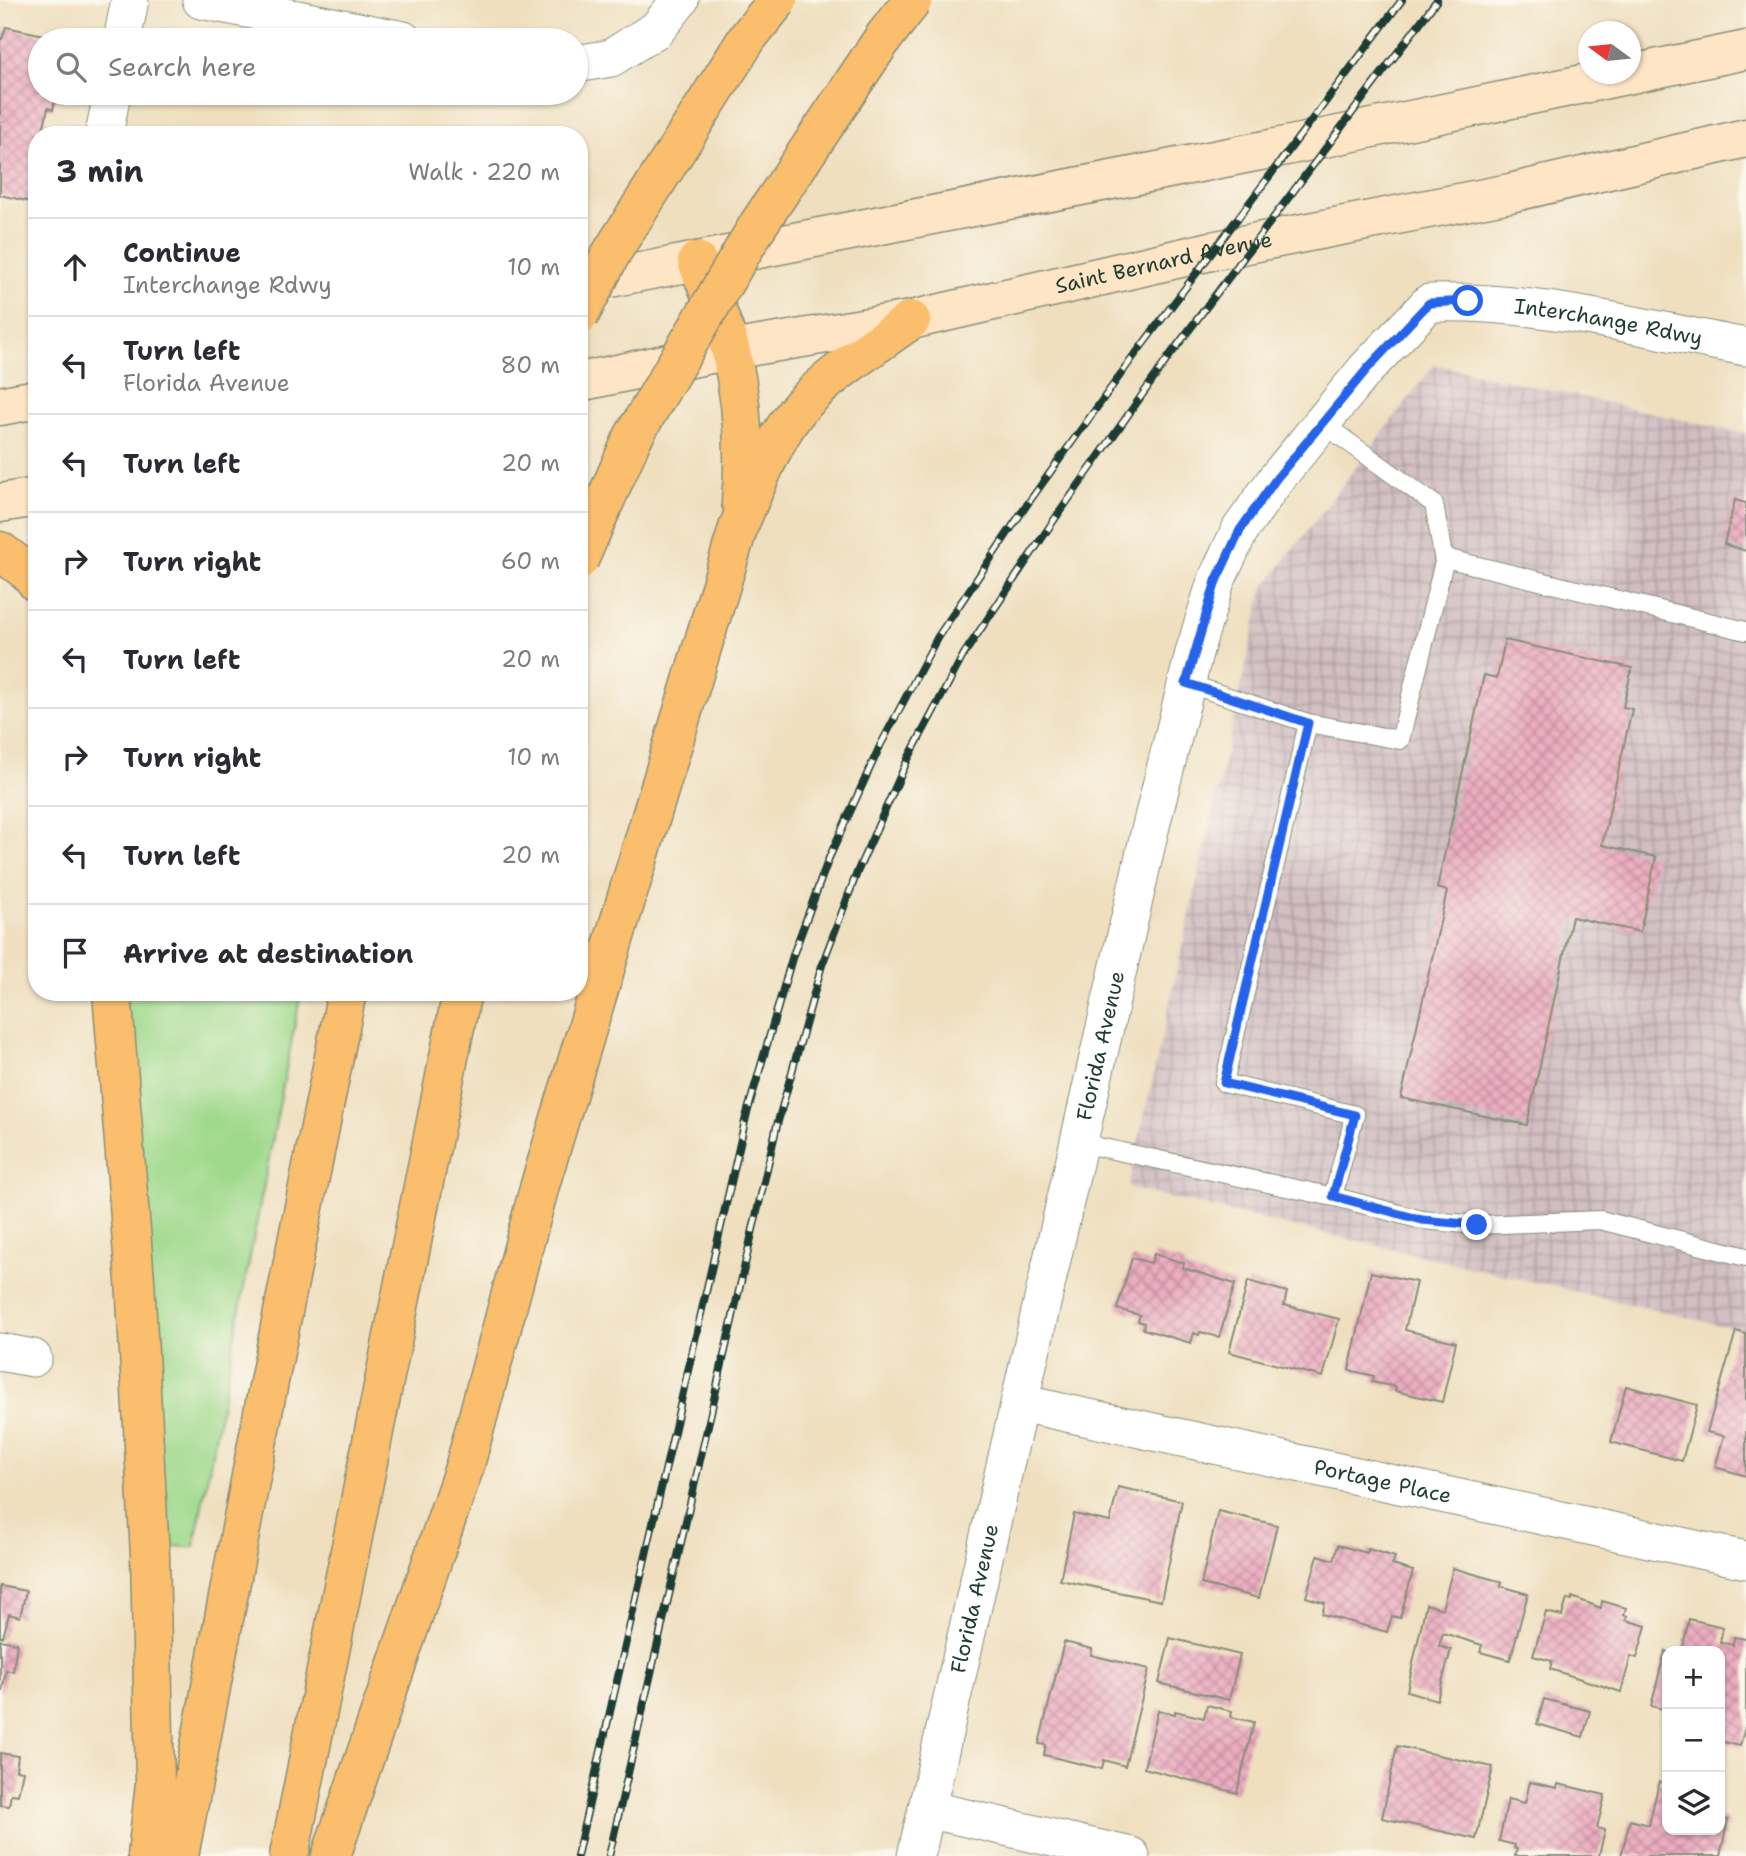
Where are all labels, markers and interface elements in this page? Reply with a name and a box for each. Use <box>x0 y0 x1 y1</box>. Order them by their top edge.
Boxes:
north arrow <box>1578 21 1641 84</box>
search box <box>28 28 588 105</box>
icon: search <box>52 48 90 86</box>
text: Search here <box>108 49 257 84</box>
text: 3 min <box>56 151 143 192</box>
text: Walk · 220 m <box>408 157 560 187</box>
street label: Saint Bernard Avenue <box>1053 225 1275 300</box>
text: Continue <box>123 235 241 270</box>
icon: ahead <box>56 248 94 286</box>
text: 10 m <box>507 252 560 282</box>
text: Interchange Rdwy <box>123 270 332 300</box>
route start <box>1452 285 1483 316</box>
street label: Interchange Rdwy <box>1513 292 1705 352</box>
text: Turn left <box>123 333 240 368</box>
icon: left <box>56 346 94 384</box>
text: 80 m <box>501 350 560 380</box>
text: Florida Avenue <box>123 368 290 398</box>
icon: left <box>56 444 94 482</box>
text: Turn left <box>123 446 240 481</box>
text: 20 m <box>501 448 560 478</box>
icon: right <box>56 542 94 580</box>
text: Turn right <box>123 544 261 579</box>
text: 60 m <box>501 546 560 576</box>
icon: left <box>56 640 94 678</box>
text: Turn left <box>123 642 240 677</box>
text: 20 m <box>501 644 560 674</box>
icon: right <box>56 738 94 776</box>
text: Turn right <box>123 740 261 775</box>
text: 10 m <box>507 742 560 772</box>
icon: left <box>56 836 94 874</box>
text: Turn left <box>123 838 240 873</box>
text: 20 m <box>501 840 560 870</box>
icon: arrive <box>56 934 94 972</box>
text: Arrive at destination <box>123 936 413 971</box>
street label: Florida Avenue <box>1070 968 1131 1123</box>
route end <box>1461 1209 1492 1240</box>
street label: Portage Place <box>1311 1453 1454 1510</box>
street label: Florida Avenue <box>944 1521 1005 1676</box>
map controls <box>1662 1646 1725 1835</box>
button: + <box>1662 1646 1725 1709</box>
button: − <box>1662 1709 1725 1772</box>
button: layers <box>1662 1772 1725 1835</box>

